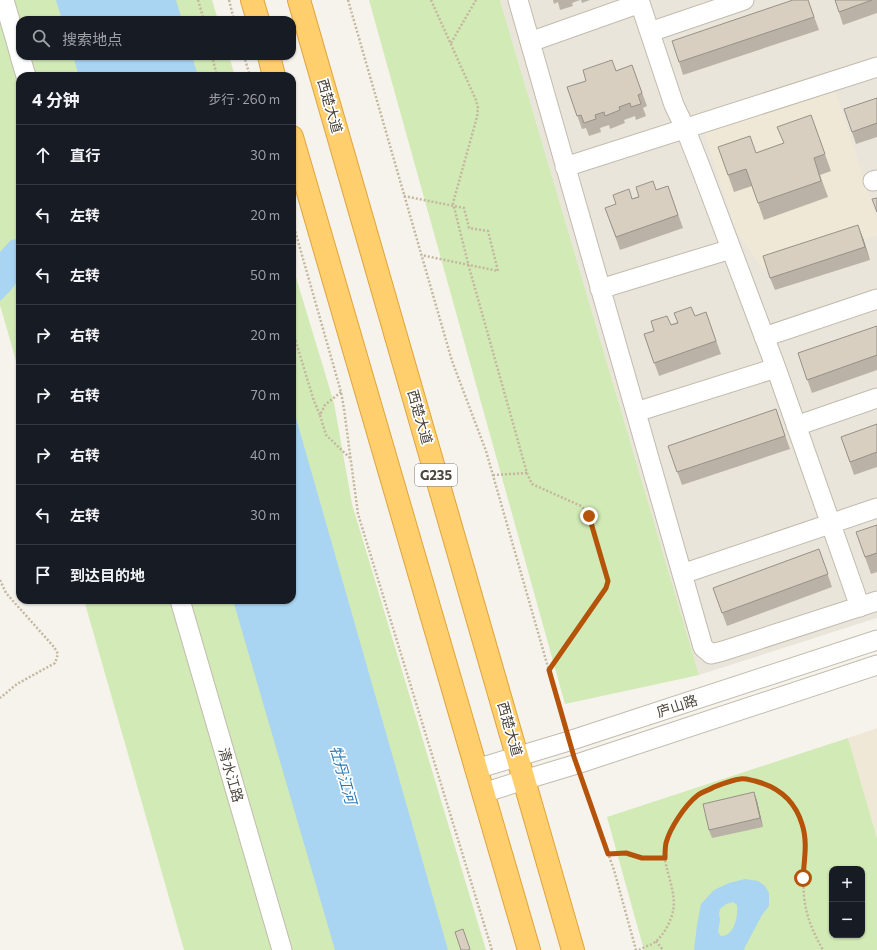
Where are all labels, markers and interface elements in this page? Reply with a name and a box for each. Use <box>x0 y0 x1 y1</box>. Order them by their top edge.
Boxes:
search box <box>16 16 296 60</box>
icon: search <box>30 27 52 49</box>
text: 搜索地点 <box>62 30 122 48</box>
street label: 西楚大道 <box>315 77 346 135</box>
text: 4 分钟 <box>32 89 80 110</box>
text: 步行 · 260 m <box>209 91 280 107</box>
icon: ahead <box>32 144 54 166</box>
text: 直行 <box>70 146 100 164</box>
text: 30 m <box>250 147 280 163</box>
icon: left <box>32 204 54 226</box>
text: 左转 <box>70 206 100 224</box>
text: 20 m <box>251 207 280 223</box>
icon: left <box>32 264 54 286</box>
text: 左转 <box>70 266 100 284</box>
text: 50 m <box>250 267 280 283</box>
icon: right <box>32 324 54 346</box>
text: 右转 <box>70 326 100 344</box>
text: 20 m <box>251 327 280 343</box>
icon: right <box>32 384 54 406</box>
text: 右转 <box>70 386 100 404</box>
text: 70 m <box>251 387 280 403</box>
street label: 西楚大道 <box>405 388 436 446</box>
icon: right <box>32 444 54 466</box>
text: 右转 <box>70 446 100 464</box>
text: 40 m <box>250 447 280 463</box>
road number: G235 <box>415 464 457 486</box>
icon: left <box>32 504 54 526</box>
text: 左转 <box>70 506 100 524</box>
text: 30 m <box>250 507 280 523</box>
route end <box>580 507 598 525</box>
icon: arrive <box>32 564 54 586</box>
text: 到达目的地 <box>70 566 145 584</box>
street label: 庐山路 <box>654 691 699 720</box>
street label: 西楚大道 <box>495 700 526 758</box>
water label: 牡丹江河 <box>327 743 362 809</box>
street label: 清水江路 <box>216 746 247 804</box>
map controls <box>829 866 865 938</box>
button: + <box>829 866 865 902</box>
route start <box>794 869 812 887</box>
button: − <box>829 902 865 938</box>

